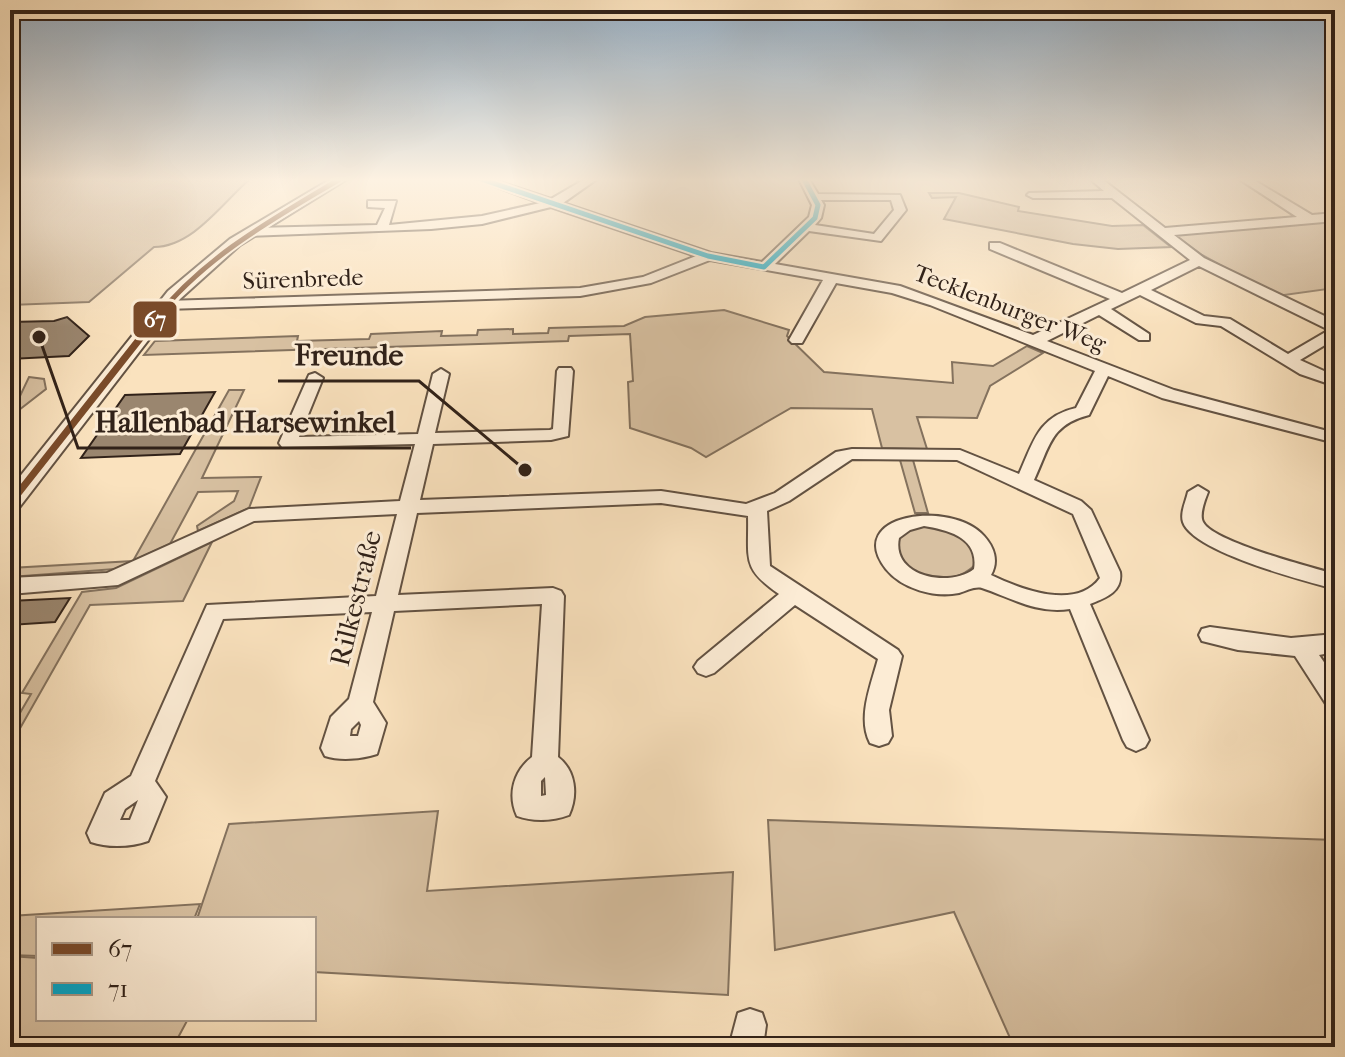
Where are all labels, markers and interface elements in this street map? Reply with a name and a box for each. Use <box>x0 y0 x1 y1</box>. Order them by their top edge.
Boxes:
street label: Tecklenburger Weg <box>910 258 1111 358</box>
street label: Sürenbrede <box>242 263 364 295</box>
line badge: 67 <box>132 300 178 339</box>
text: 67 <box>144 307 167 333</box>
callout: Freunde <box>278 327 419 381</box>
text: Freunde <box>295 338 404 373</box>
callout: Hallenbad Harsewinkel <box>78 394 411 448</box>
text: Hallenbad Harsewinkel <box>94 405 396 440</box>
street label: Rilkestraße <box>323 527 388 669</box>
legend <box>36 917 316 1021</box>
text: 67 <box>108 935 132 963</box>
text: 71 <box>108 975 128 1003</box>

